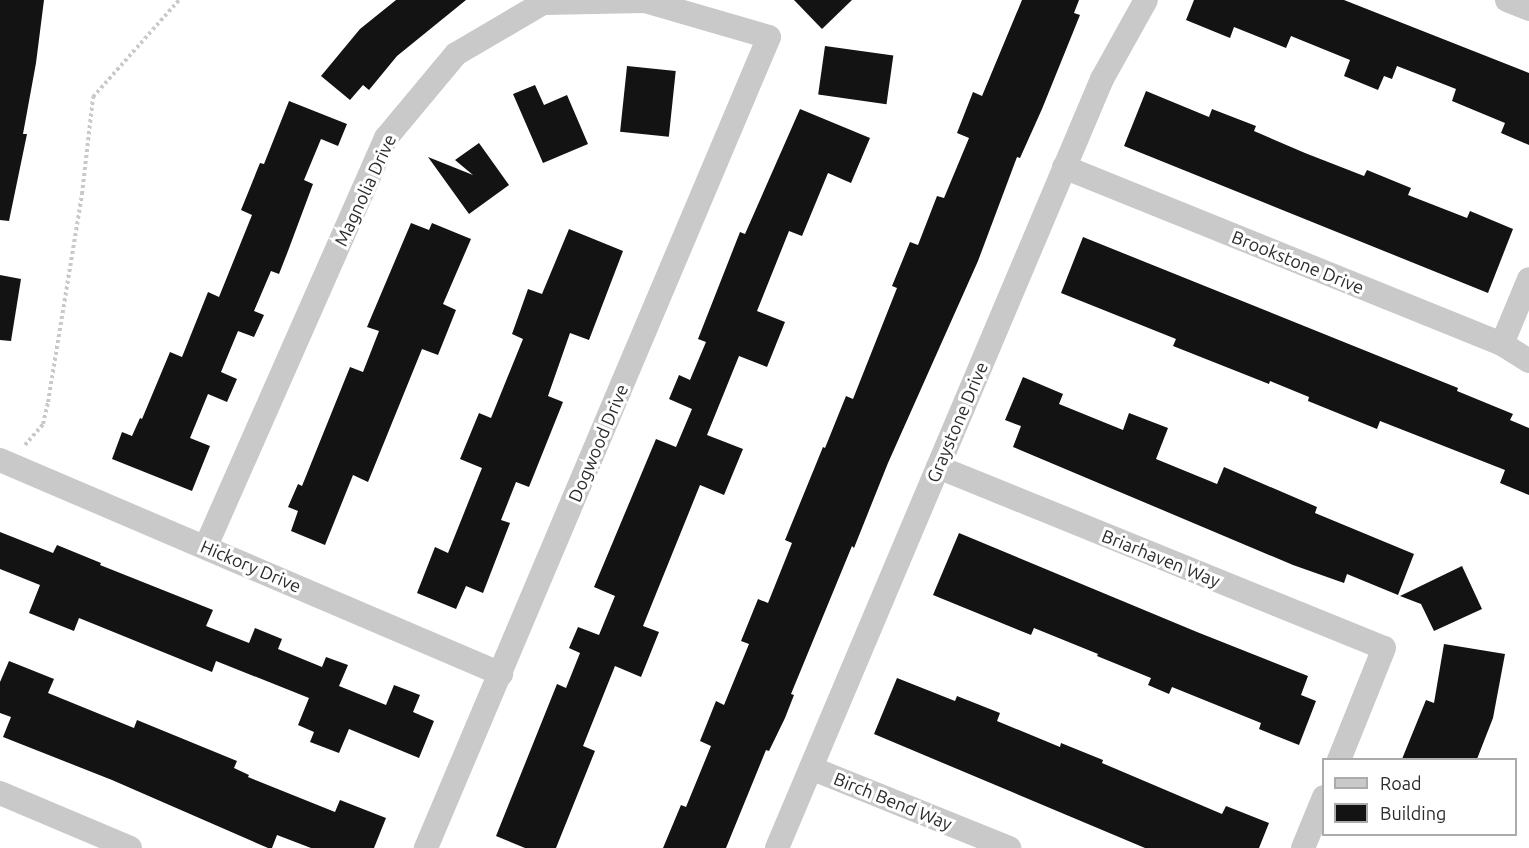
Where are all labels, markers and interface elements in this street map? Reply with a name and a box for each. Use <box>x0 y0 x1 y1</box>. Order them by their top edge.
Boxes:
street label: Magnolia Drive <box>330 131 400 249</box>
street label: Brookstone Drive <box>1229 226 1367 298</box>
street label: Graystone Drive <box>922 358 992 486</box>
street label: Dogwood Drive <box>563 381 633 505</box>
street label: Briarhaven Way <box>1099 524 1223 592</box>
street label: Hickory Drive <box>197 535 305 597</box>
legend <box>1322 758 1517 836</box>
street label: Birch Bend Way <box>831 767 955 835</box>
text: Road <box>1380 773 1422 793</box>
text: Building <box>1380 803 1446 823</box>

